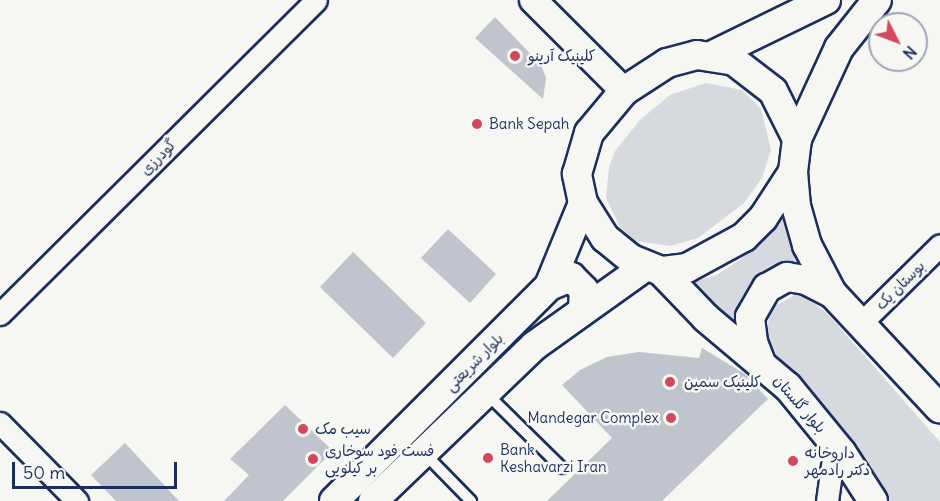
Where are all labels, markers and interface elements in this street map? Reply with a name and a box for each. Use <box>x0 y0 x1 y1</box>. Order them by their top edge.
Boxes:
north arrow <box>868 12 928 72</box>
text: N <box>899 42 921 64</box>
marker: کلینیک آرینو <box>506 47 524 65</box>
place label: کلینیک آرینو <box>528 47 595 65</box>
place label: Bank Sepah <box>489 115 569 133</box>
marker: Bank Sepah <box>470 117 484 131</box>
street label: گودرزی <box>136 135 180 179</box>
street label: بوستان یک <box>872 257 928 313</box>
street label: بلوار شریعتی <box>441 329 507 395</box>
street label: بلوار گلستان <box>770 371 830 437</box>
marker: کلینیک سمین <box>661 373 679 391</box>
place label: کلینیک سمین <box>684 373 761 391</box>
place label: Mandegar Complex <box>528 409 659 427</box>
marker: Mandegar Complex <box>664 411 678 425</box>
place label: سیب مک <box>315 420 371 438</box>
marker: سیب مک <box>296 422 310 436</box>
place label: Bank Keshavarzi Iran <box>500 440 607 475</box>
place label: فست فود سوخاری بر کیلویی <box>325 441 434 476</box>
place label: داروخانه دکتر رادمهر <box>805 443 870 478</box>
scale bar <box>15 450 180 488</box>
marker: Bank Keshavarzi Iran <box>481 451 495 465</box>
marker: فست فود سوخاری بر کیلویی <box>306 452 320 466</box>
marker: داروخانه دکتر رادمهر <box>786 454 800 468</box>
text: 50 m <box>23 461 65 484</box>

